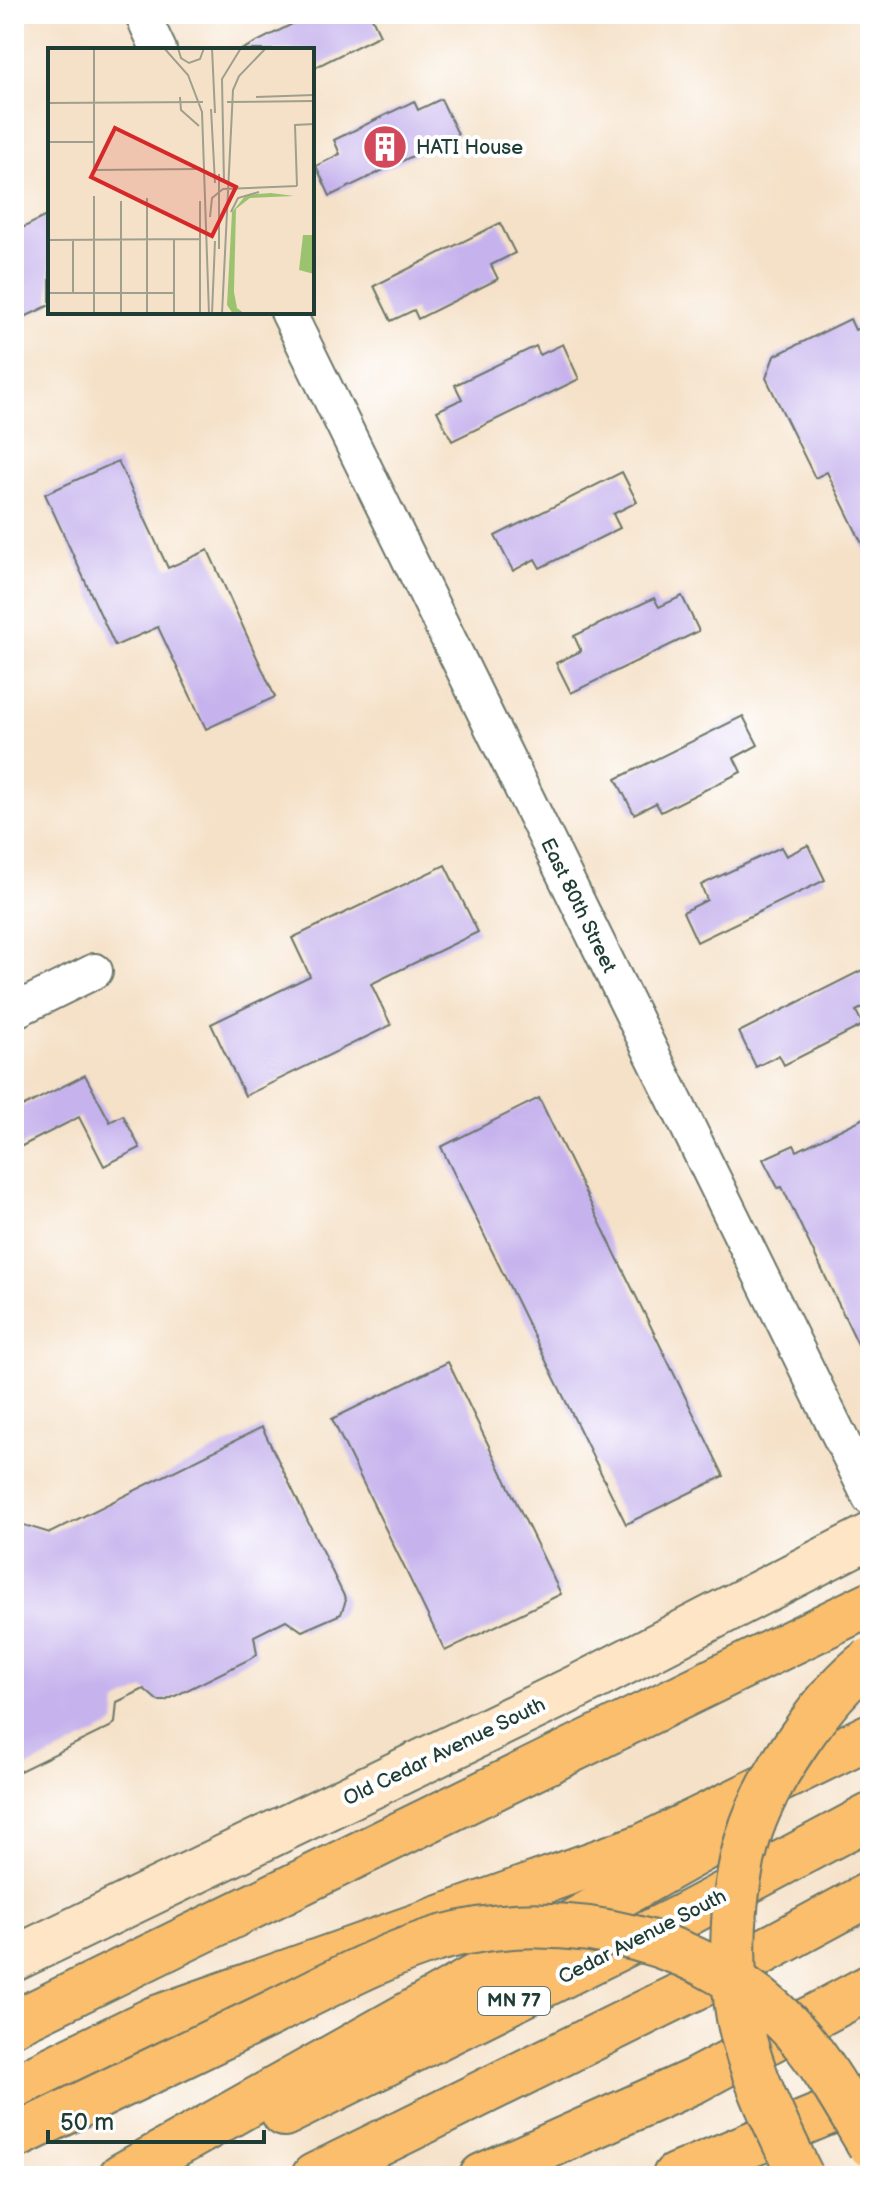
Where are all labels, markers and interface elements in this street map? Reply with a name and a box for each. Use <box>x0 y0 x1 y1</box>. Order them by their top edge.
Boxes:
inset map <box>48 48 314 314</box>
building icon: HATI House <box>361 123 409 171</box>
place label: HATI House <box>416 136 523 160</box>
street label: East 80th Street <box>535 834 621 977</box>
street label: Old Cedar Avenue South <box>340 1693 549 1811</box>
street label: Cedar Avenue South <box>554 1884 730 1990</box>
road number: MN 77 <box>478 1987 550 2015</box>
scale bar <box>48 2094 264 2144</box>
text: 50 m <box>60 2108 114 2137</box>

